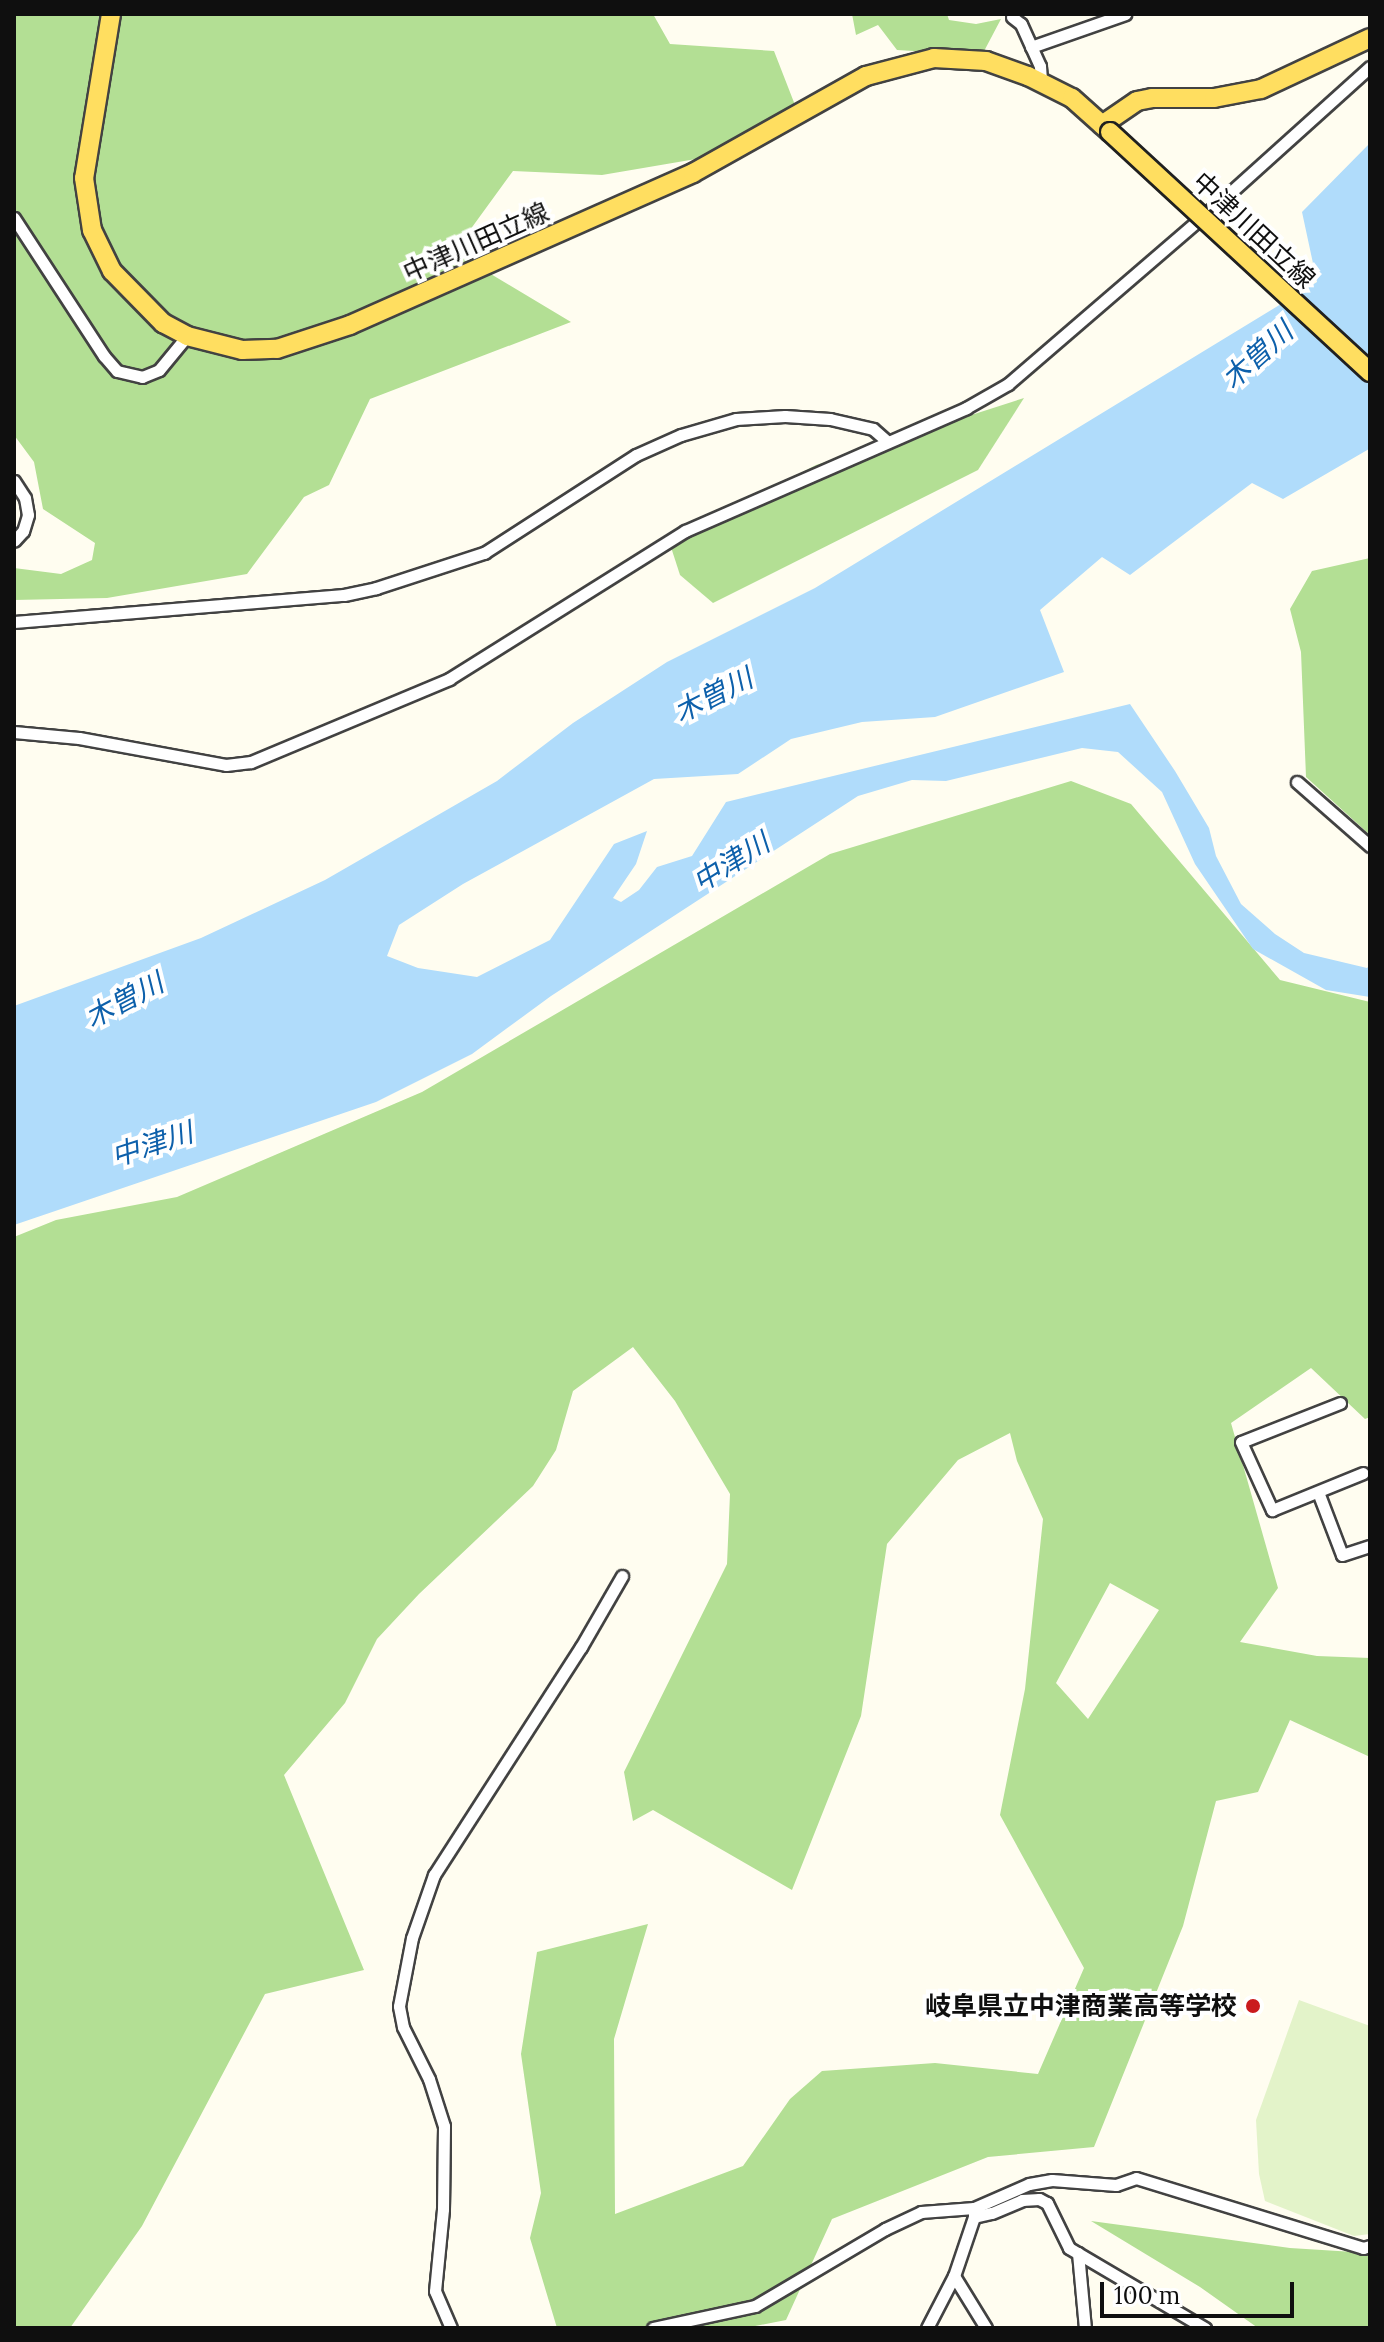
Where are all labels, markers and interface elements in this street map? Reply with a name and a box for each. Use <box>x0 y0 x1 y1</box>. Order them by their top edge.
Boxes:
street label: 中津川田立線 <box>1186 165 1322 295</box>
street label: 中津川田立線 <box>398 196 554 288</box>
water label: 木曽川 <box>1215 314 1299 396</box>
water label: 木曽川 <box>668 661 758 729</box>
water label: 中津川 <box>686 825 776 899</box>
water label: 木曽川 <box>79 965 169 1035</box>
water label: 中津川 <box>107 1115 197 1173</box>
place label: 岐阜県立中津商業高等学校 <box>925 1990 1237 2022</box>
marker: 岐阜県立中津商業高等学校 <box>1244 1997 1262 2015</box>
scale bar <box>1104 2266 1298 2316</box>
text: 100 m <box>1114 2280 1180 2311</box>

